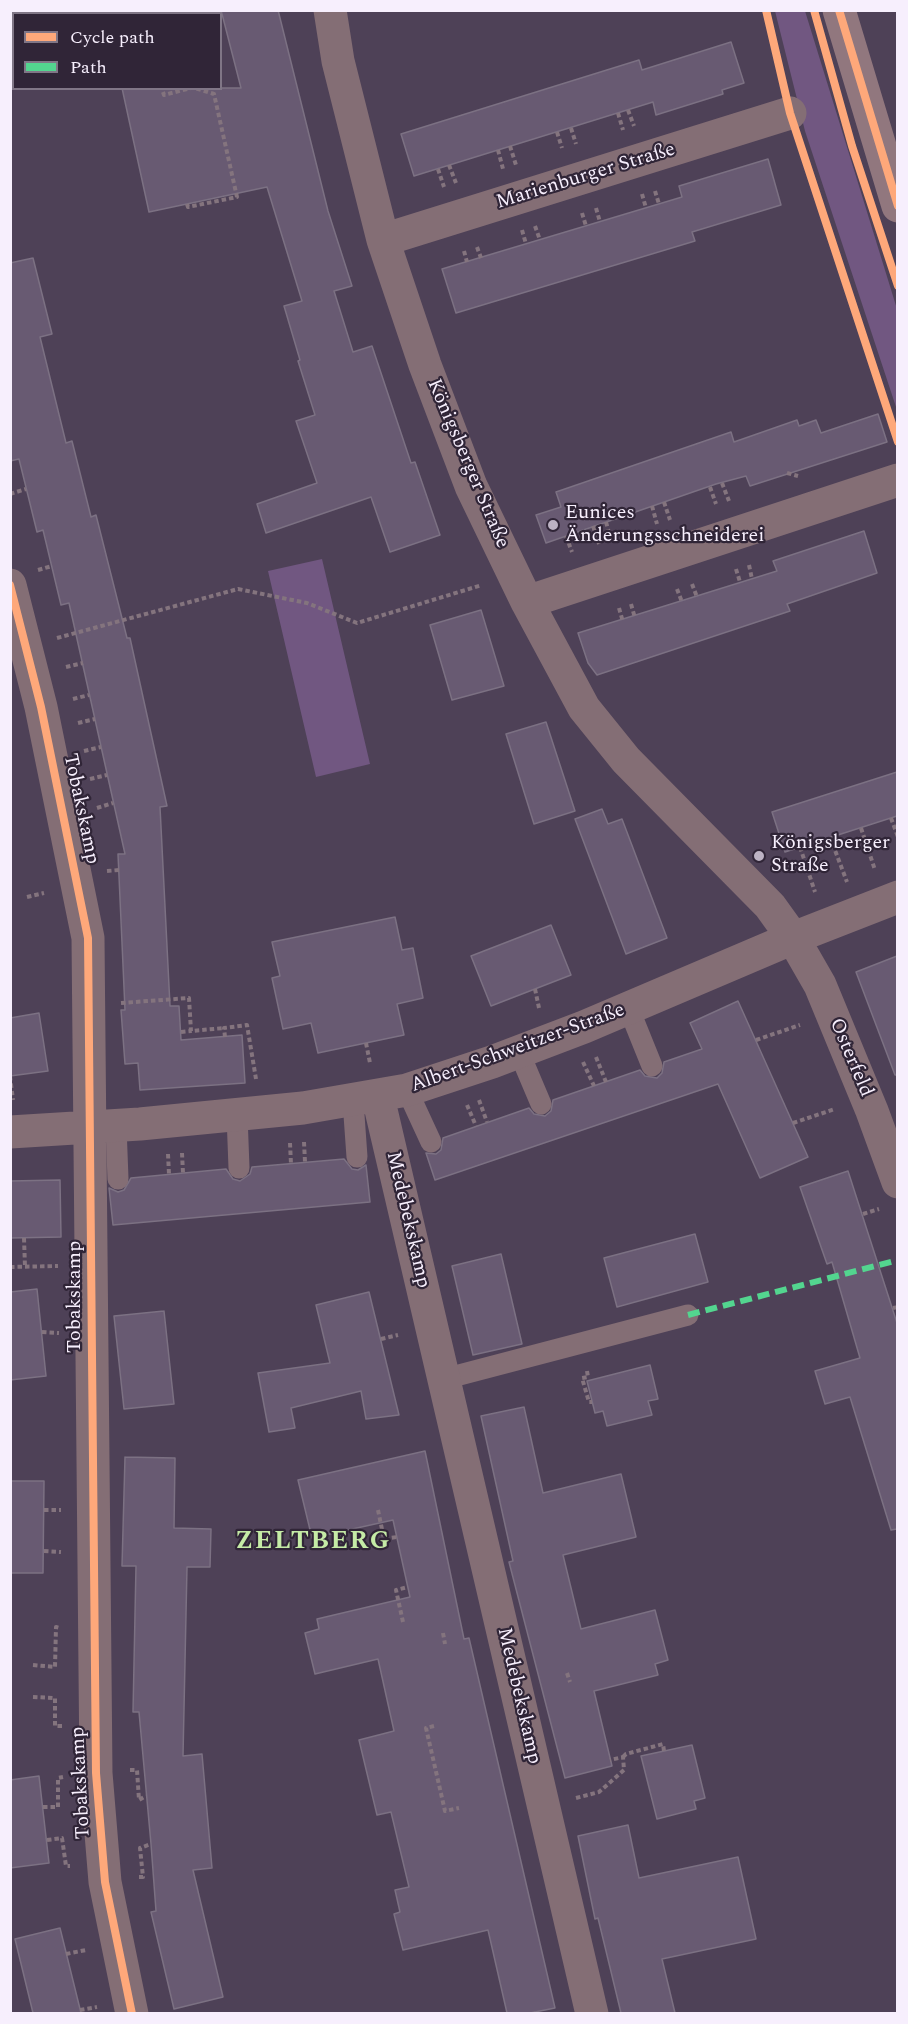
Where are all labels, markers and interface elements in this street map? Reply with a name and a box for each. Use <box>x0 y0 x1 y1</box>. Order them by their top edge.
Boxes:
legend <box>12 12 222 90</box>
text: Cycle path <box>70 24 155 51</box>
text: Path <box>70 54 107 81</box>
street label: Marienburger Straße <box>494 138 678 216</box>
street label: Königsberger Straße <box>420 376 514 552</box>
place label: Eunices Änderungsschneiderei <box>565 502 765 549</box>
marker: Eunices Änderungsschneiderei <box>546 518 560 532</box>
street label: Tobakskamp <box>57 751 103 867</box>
place label: Königsberger Straße <box>771 832 890 879</box>
marker: Königsberger Straße <box>752 849 766 863</box>
street label: Albert-Schweitzer-Straße <box>408 999 628 1099</box>
street label: Osterfeld <box>823 1015 877 1101</box>
street label: Medebekskamp <box>380 1149 434 1291</box>
street label: Tobakskamp <box>64 1241 88 1353</box>
district label: ZELTBERG <box>235 1527 391 1559</box>
street label: Medebekskamp <box>491 1625 545 1767</box>
street label: Tobakskamp <box>67 1726 97 1840</box>

